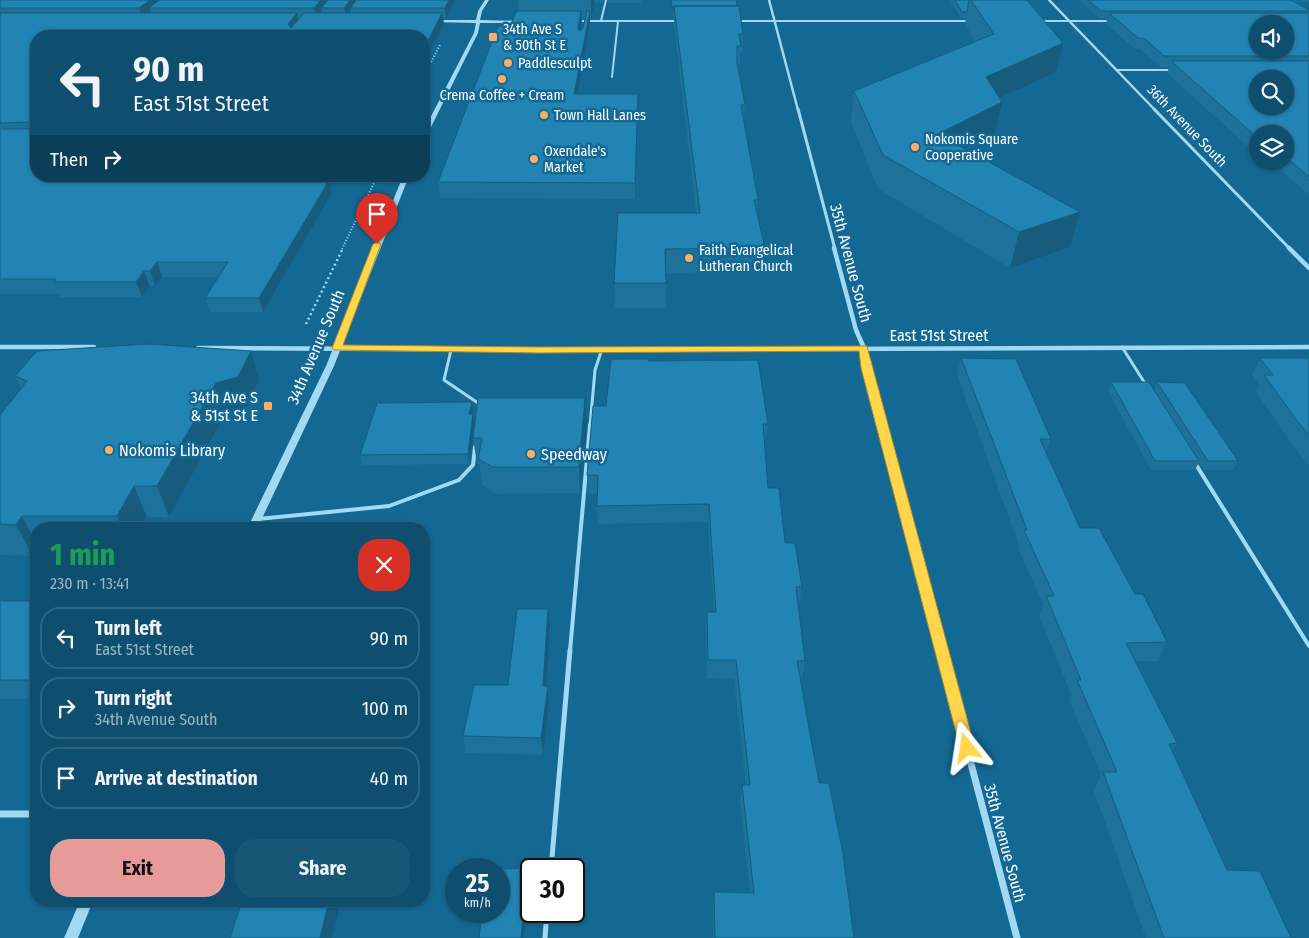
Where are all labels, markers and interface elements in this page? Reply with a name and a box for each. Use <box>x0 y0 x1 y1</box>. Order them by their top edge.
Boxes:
map controls <box>1249 15 1294 170</box>
button: sound <box>1249 15 1294 60</box>
place label: 34th Ave S & 50th St E <box>503 21 566 54</box>
marker: 34th Ave S & 50th St E <box>487 31 499 43</box>
text: 90 m <box>133 48 204 90</box>
icon: left <box>50 50 115 115</box>
place label: Paddlesculpt <box>518 55 592 72</box>
marker: Paddlesculpt <box>502 57 514 69</box>
button: search <box>1249 70 1294 115</box>
marker: Crema Coffee + Cream <box>496 73 508 85</box>
street label: 36th Avenue South <box>1144 81 1230 171</box>
place label: Crema Coffee + Cream <box>440 87 564 104</box>
text: East 51st Street <box>133 90 269 117</box>
place label: Town Hall Lanes <box>554 107 646 124</box>
marker: Town Hall Lanes <box>538 109 550 121</box>
button: layers <box>1249 125 1294 170</box>
place label: Nokomis Square Cooperative <box>925 131 1018 164</box>
marker: Nokomis Square Cooperative <box>909 141 921 153</box>
place label: Oxendale's Market <box>544 143 606 176</box>
icon: right <box>98 145 126 173</box>
text: Then <box>50 148 88 171</box>
marker: Oxendale's Market <box>528 153 540 165</box>
pin <box>356 193 398 244</box>
icon: arrive <box>363 200 391 228</box>
street label: 35th Avenue South <box>826 202 876 324</box>
place label: Faith Evangelical Lutheran Church <box>699 242 794 275</box>
marker: Faith Evangelical Lutheran Church <box>683 252 695 264</box>
street label: 34th Avenue South <box>283 287 349 407</box>
street label: East 51st Street <box>890 326 989 345</box>
place label: 34th Ave S & 51st St E <box>191 388 258 425</box>
marker: 34th Ave S & 51st St E <box>262 400 274 412</box>
place label: Nokomis Library <box>119 441 226 460</box>
marker: Nokomis Library <box>103 444 115 456</box>
place label: Speedway <box>541 445 608 464</box>
marker: Speedway <box>525 448 537 460</box>
text: 1 min <box>50 537 115 573</box>
button: close <box>358 539 410 591</box>
text: 230 m · 13:41 <box>50 574 129 593</box>
text: Turn left <box>95 617 162 640</box>
icon: left <box>52 624 80 652</box>
text: 90 m <box>370 627 408 650</box>
text: East 51st Street <box>95 640 194 659</box>
text: Turn right <box>95 687 172 710</box>
icon: right <box>52 694 80 722</box>
text: 100 m <box>362 697 408 720</box>
text: 34th Avenue South <box>95 710 218 729</box>
position arrow <box>940 721 992 773</box>
icon: arrive <box>52 764 80 792</box>
text: Arrive at destination <box>95 767 258 790</box>
text: 40 m <box>370 767 408 790</box>
street label: 35th Avenue South <box>980 782 1030 904</box>
button: Exit <box>50 839 225 897</box>
button: Share <box>235 839 410 897</box>
speed limit sign: 30 <box>520 858 585 923</box>
text: 25 <box>466 869 489 899</box>
text: km/h <box>464 896 491 910</box>

